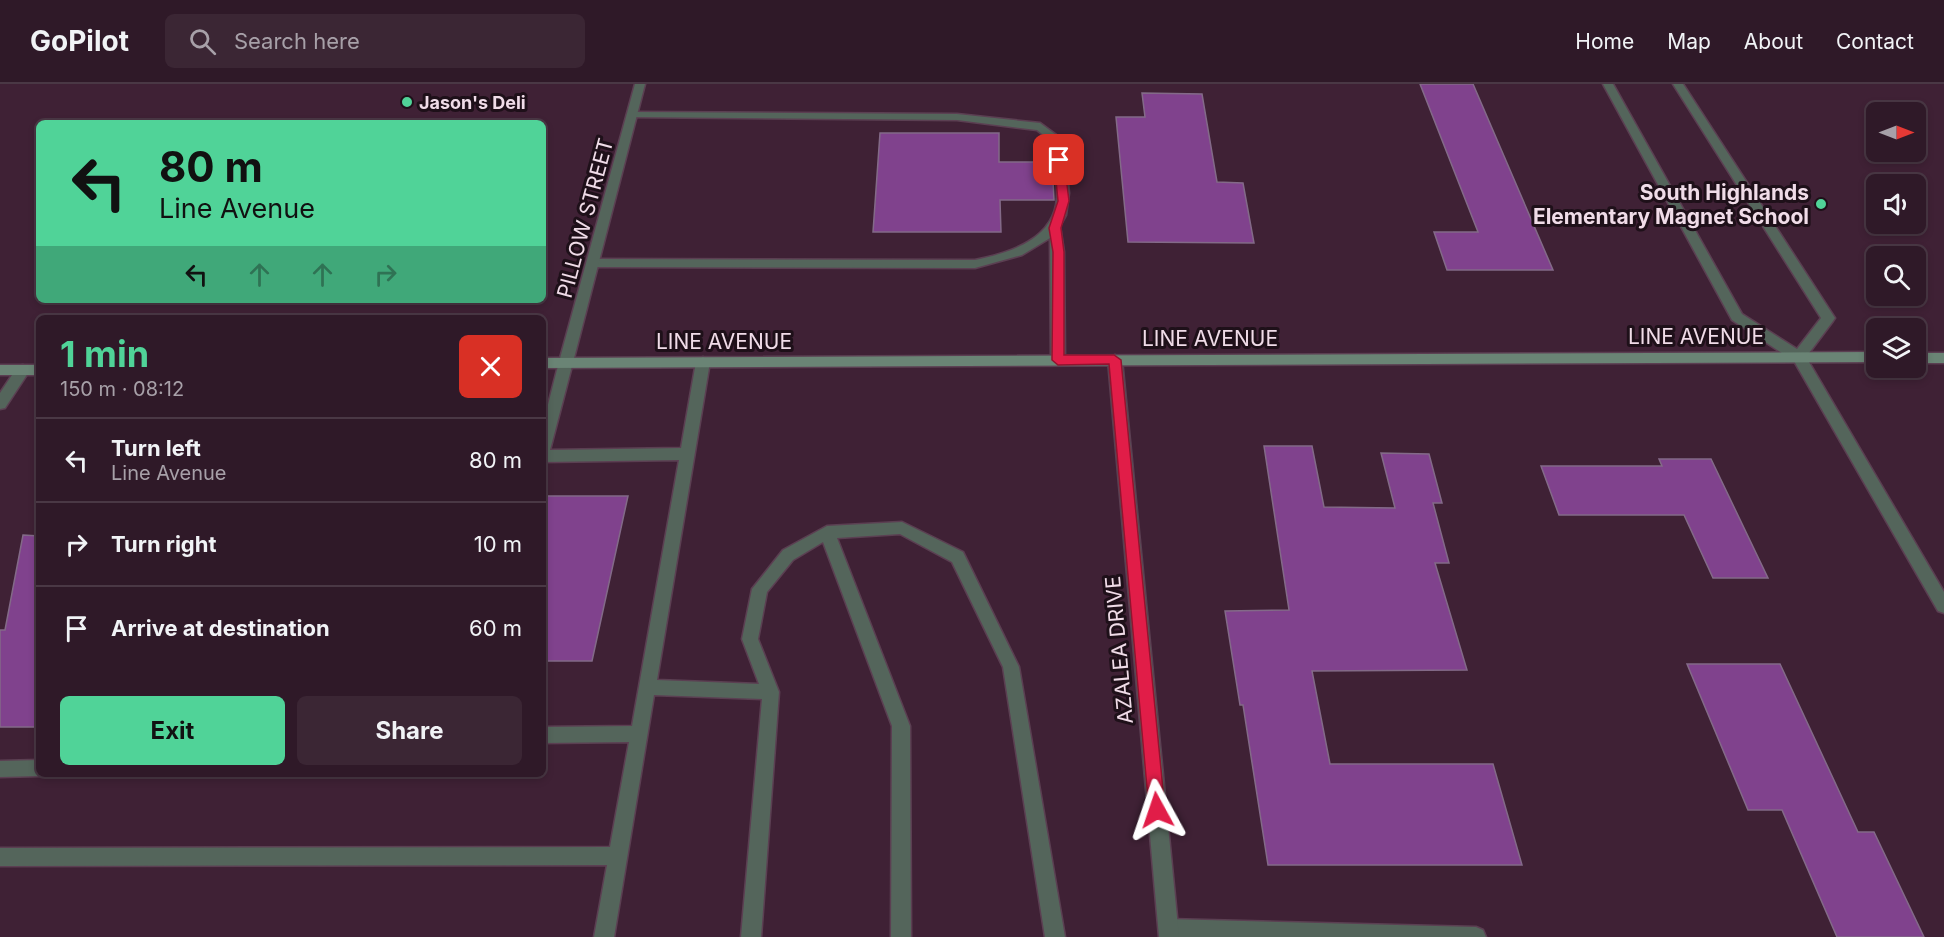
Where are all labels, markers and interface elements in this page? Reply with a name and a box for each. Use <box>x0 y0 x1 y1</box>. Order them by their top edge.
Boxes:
search box <box>165 14 585 68</box>
text: GoPilot <box>30 24 129 58</box>
icon: search <box>186 25 219 58</box>
text: Search here <box>234 28 360 54</box>
text: Home <box>1575 29 1634 54</box>
text: Map <box>1667 29 1711 54</box>
text: About <box>1744 29 1803 54</box>
text: Contact <box>1836 29 1914 54</box>
place label: Jason's Deli <box>419 92 526 113</box>
marker: Jason's Deli <box>400 95 414 109</box>
north arrow <box>1866 102 1926 162</box>
map controls <box>1866 102 1926 378</box>
pin <box>1033 134 1084 185</box>
street label: PILLOW STREET <box>552 135 618 301</box>
text: 80 m <box>159 141 263 192</box>
icon: arrive <box>1042 143 1075 176</box>
icon: left <box>60 144 138 222</box>
button: sound <box>1866 174 1926 234</box>
place label: South Highlands Elementary Magnet School <box>1533 180 1809 229</box>
text: Line Avenue <box>159 192 315 225</box>
marker: South Highlands Elementary Magnet School <box>1814 197 1828 211</box>
button: search <box>1866 246 1926 306</box>
icon: left <box>180 258 213 291</box>
icon: ahead <box>243 258 276 291</box>
icon: ahead <box>306 258 339 291</box>
icon: right <box>369 258 402 291</box>
button: layers <box>1866 318 1926 378</box>
street label: LINE AVENUE <box>1628 324 1764 349</box>
street label: LINE AVENUE <box>1142 326 1278 351</box>
street label: LINE AVENUE <box>656 329 792 354</box>
text: 1 min <box>60 332 149 376</box>
button: close <box>459 335 522 398</box>
text: 150 m · 08:12 <box>60 377 184 401</box>
text: Turn left <box>111 435 201 461</box>
icon: left <box>60 444 93 477</box>
text: 80 m <box>469 447 522 473</box>
text: Line Avenue <box>111 461 227 485</box>
icon: right <box>60 528 93 561</box>
text: Turn right <box>111 531 217 557</box>
text: 10 m <box>474 531 522 557</box>
street label: AZALEA DRIVE <box>1100 575 1138 725</box>
icon: arrive <box>60 612 93 645</box>
text: Arrive at destination <box>111 615 330 641</box>
text: 60 m <box>469 615 522 641</box>
button: Exit <box>60 696 285 765</box>
button: Share <box>297 696 522 765</box>
position arrow <box>1125 778 1189 842</box>

